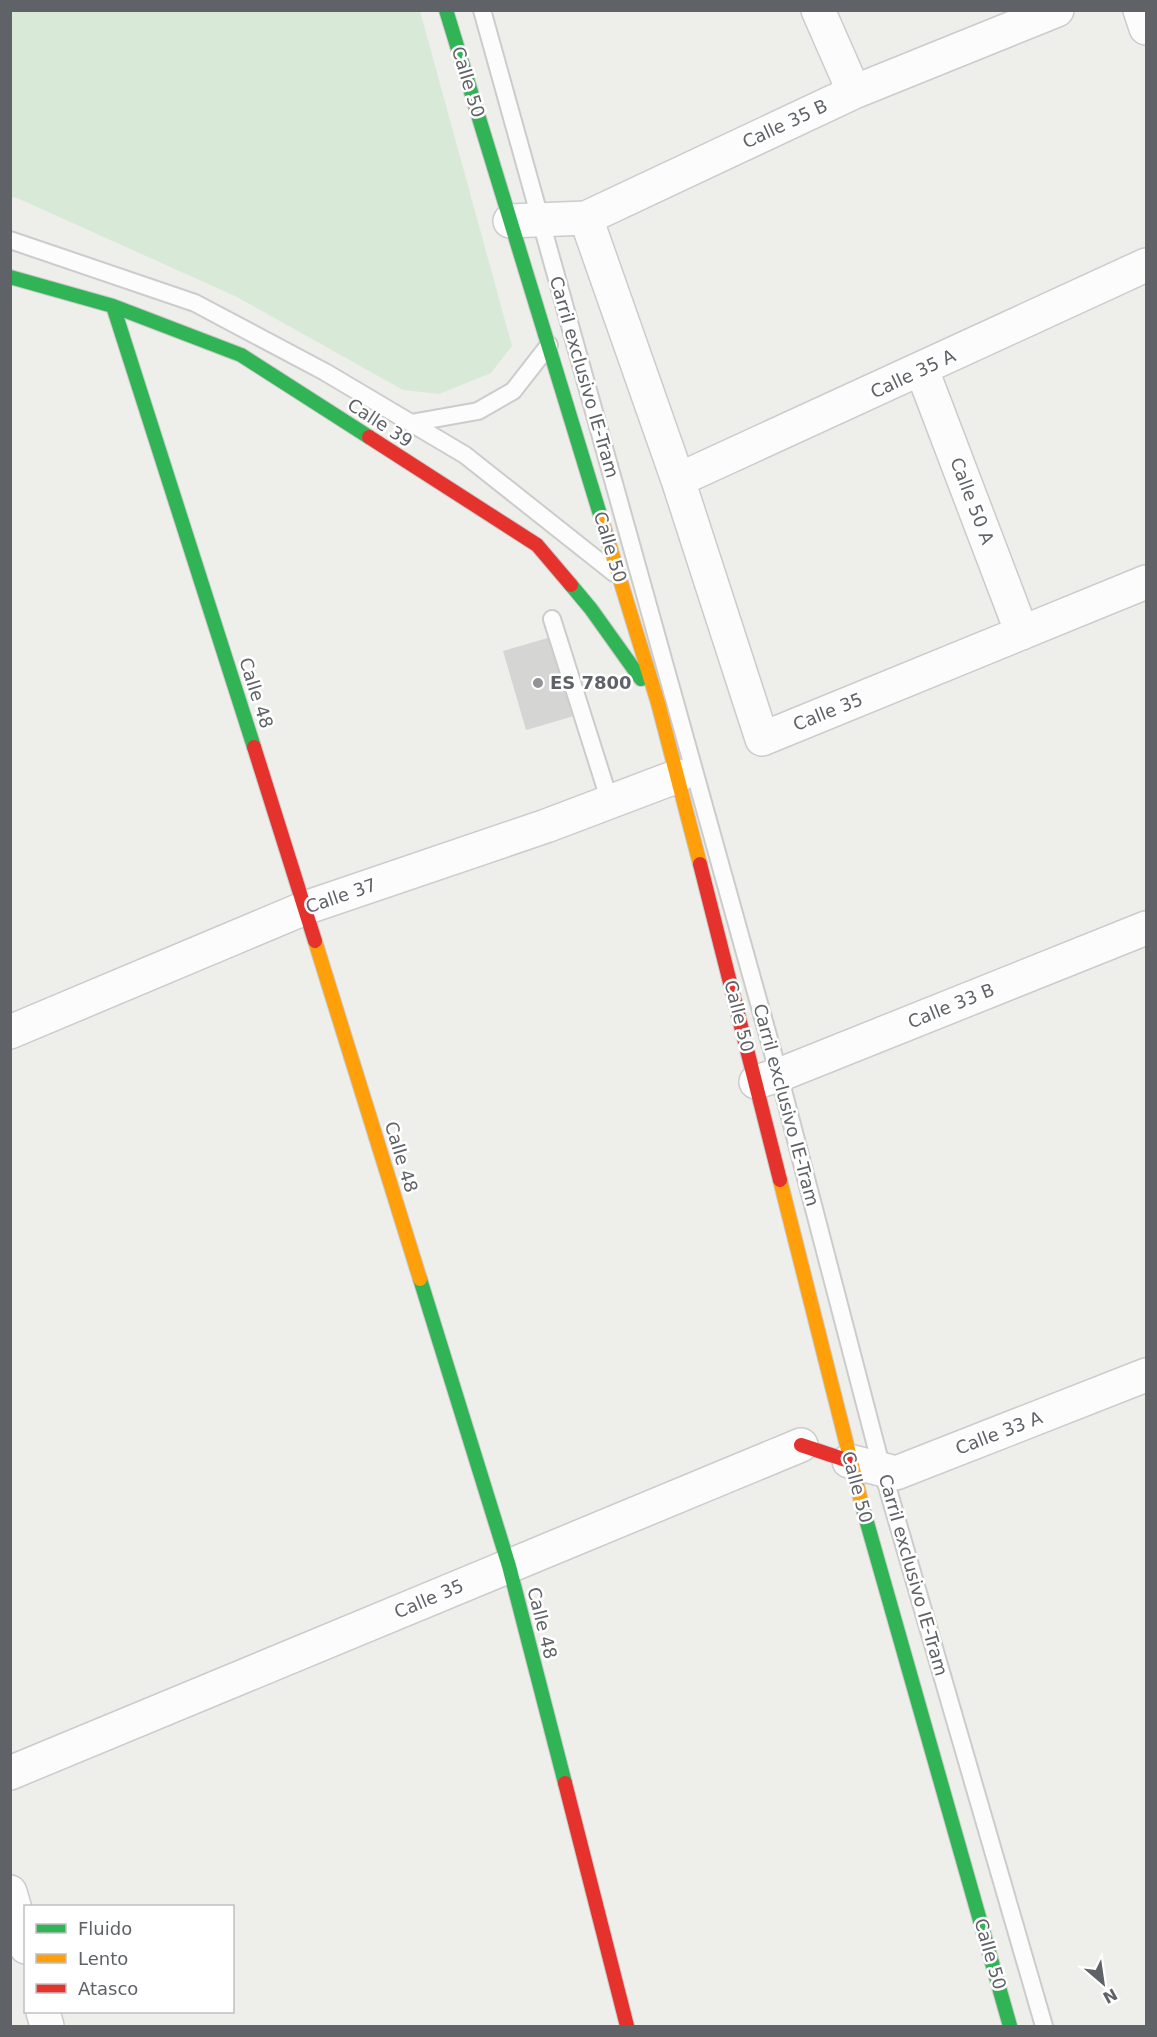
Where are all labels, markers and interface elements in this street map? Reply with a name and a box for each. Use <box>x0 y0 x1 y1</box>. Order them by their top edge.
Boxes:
street label: Calle 50 <box>448 44 489 120</box>
street label: Calle 35 B <box>739 95 831 152</box>
street label: Carril exclusivo IE-Tram <box>546 274 623 480</box>
street label: Calle 35 A <box>867 344 959 402</box>
street label: Calle 39 <box>344 394 417 451</box>
street label: Calle 50 A <box>946 454 999 548</box>
street label: Calle 50 <box>590 509 631 585</box>
street label: Calle 48 <box>235 655 278 731</box>
place label: ES 7800 <box>550 672 632 693</box>
marker: ES 7800 <box>531 676 545 690</box>
street label: Calle 35 <box>790 688 866 735</box>
street label: Calle 37 <box>303 874 379 917</box>
street label: Calle 50 <box>720 978 759 1054</box>
street label: Calle 33 B <box>905 979 997 1032</box>
street label: Carril exclusivo IE-Tram <box>749 1001 824 1208</box>
street label: Calle 48 <box>381 1119 422 1195</box>
street label: Calle 33 A <box>952 1406 1046 1459</box>
street label: Calle 50 <box>838 1449 877 1525</box>
street label: Carril exclusivo IE-Tram <box>875 1472 952 1678</box>
street label: Calle 35 <box>391 1575 467 1623</box>
street label: Calle 48 <box>523 1585 562 1661</box>
legend <box>24 1905 234 2013</box>
street label: Calle 50 <box>970 1916 1011 1992</box>
text: Fluido <box>78 1918 132 1939</box>
text: Lento <box>78 1948 128 1969</box>
north arrow <box>1073 1953 1133 2013</box>
text: Atasco <box>78 1978 138 1999</box>
text: N <box>1100 1984 1120 2007</box>

